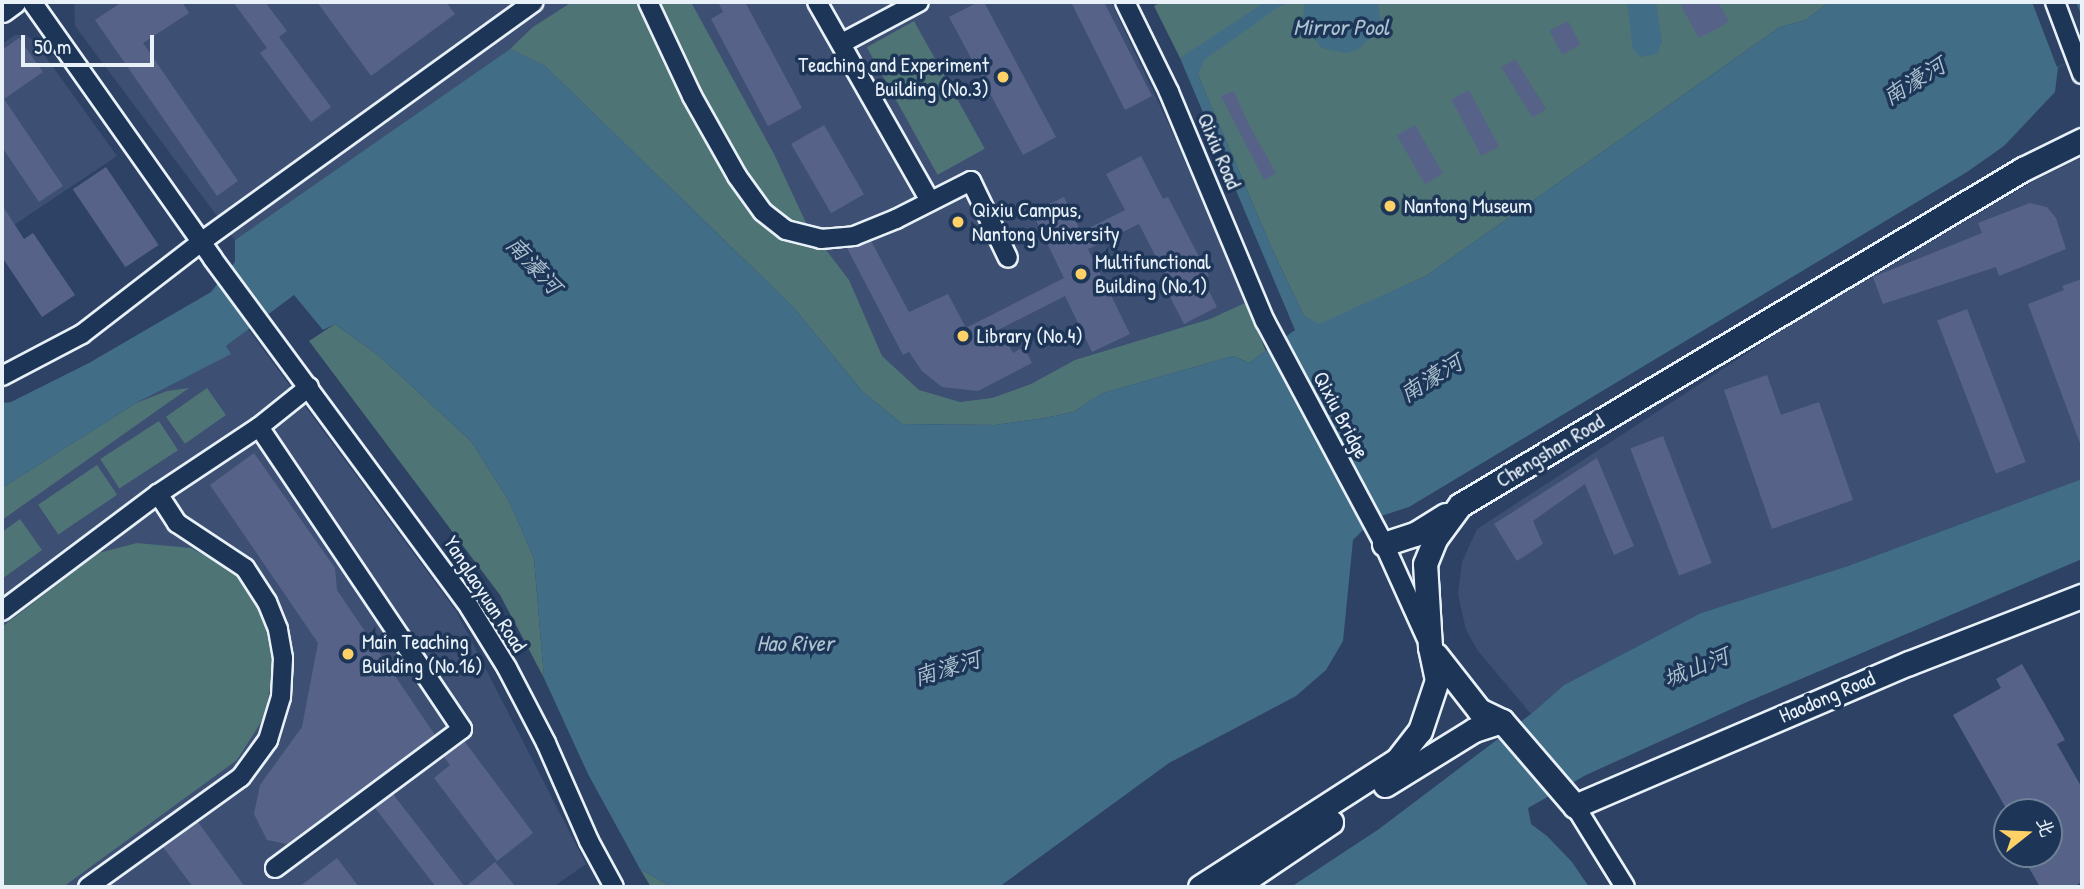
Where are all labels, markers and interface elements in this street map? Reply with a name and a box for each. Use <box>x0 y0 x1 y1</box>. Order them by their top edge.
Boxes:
water label: Mirror Pool <box>1293 13 1389 41</box>
scale bar <box>24 21 158 65</box>
text: 50 m <box>34 32 71 61</box>
water label: 南濠河 <box>1877 51 1951 111</box>
place label: Teaching and Experiment Building (No.3) <box>798 52 989 102</box>
marker: Teaching and Experiment Building (No.3) <box>995 69 1011 85</box>
street label: Qixiu Road <box>1192 109 1246 193</box>
place label: Nantong Museum <box>1404 193 1532 219</box>
place label: Qixiu Campus, Nantong University <box>972 197 1120 247</box>
marker: Nantong Museum <box>1382 198 1398 214</box>
marker: Qixiu Campus, Nantong University <box>950 214 966 230</box>
water label: 南濠河 <box>500 230 568 300</box>
place label: Multifunctional Building (No.1) <box>1095 249 1211 299</box>
marker: Multifunctional Building (No.1) <box>1073 266 1089 282</box>
place label: Library (No.4) <box>977 323 1083 349</box>
marker: Library (No.4) <box>955 328 971 344</box>
water label: 南濠河 <box>1394 348 1468 408</box>
street label: Qixiu Bridge <box>1308 367 1374 463</box>
street label: Chengshan Road <box>1491 409 1609 493</box>
street label: Yanglaoyuan Road <box>438 531 532 657</box>
place label: Main Teaching Building (No.16) <box>362 629 483 679</box>
water label: Hao River <box>756 629 834 657</box>
water label: 城山河 <box>1659 641 1733 693</box>
water label: 南濠河 <box>910 645 984 691</box>
marker: Main Teaching Building (No.16) <box>340 646 356 662</box>
street label: Haodong Road <box>1775 666 1879 728</box>
north arrow <box>1993 798 2063 868</box>
text: 北 <box>2031 814 2061 840</box>

